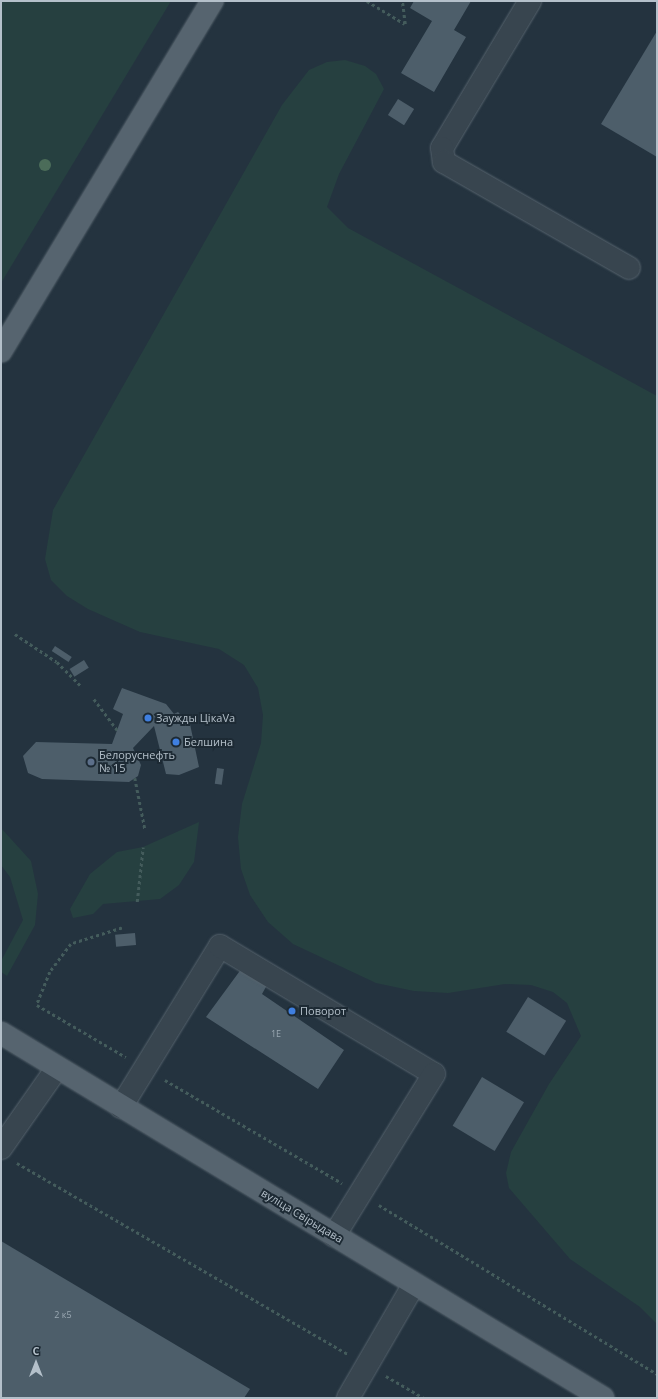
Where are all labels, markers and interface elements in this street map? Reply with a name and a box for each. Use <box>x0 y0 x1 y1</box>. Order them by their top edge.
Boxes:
place label: Заужды ЦікаVа <box>156 711 235 725</box>
marker: Заужды ЦікаVа <box>143 713 153 723</box>
place label: Белшина <box>184 735 233 749</box>
marker: Белшина <box>171 737 181 747</box>
place label: Белоруснефть № 15 <box>99 749 175 775</box>
marker: Белоруснефть № 15 <box>86 757 96 767</box>
place label: Поворот <box>300 1004 346 1018</box>
marker: Поворот <box>287 1006 297 1016</box>
house number: 1Е <box>271 1029 281 1039</box>
street label: вуліца Свірыдава <box>259 1186 345 1246</box>
house number: 2 к5 <box>54 1310 72 1320</box>
north arrow <box>16 1343 56 1383</box>
text: С <box>32 1343 40 1358</box>

